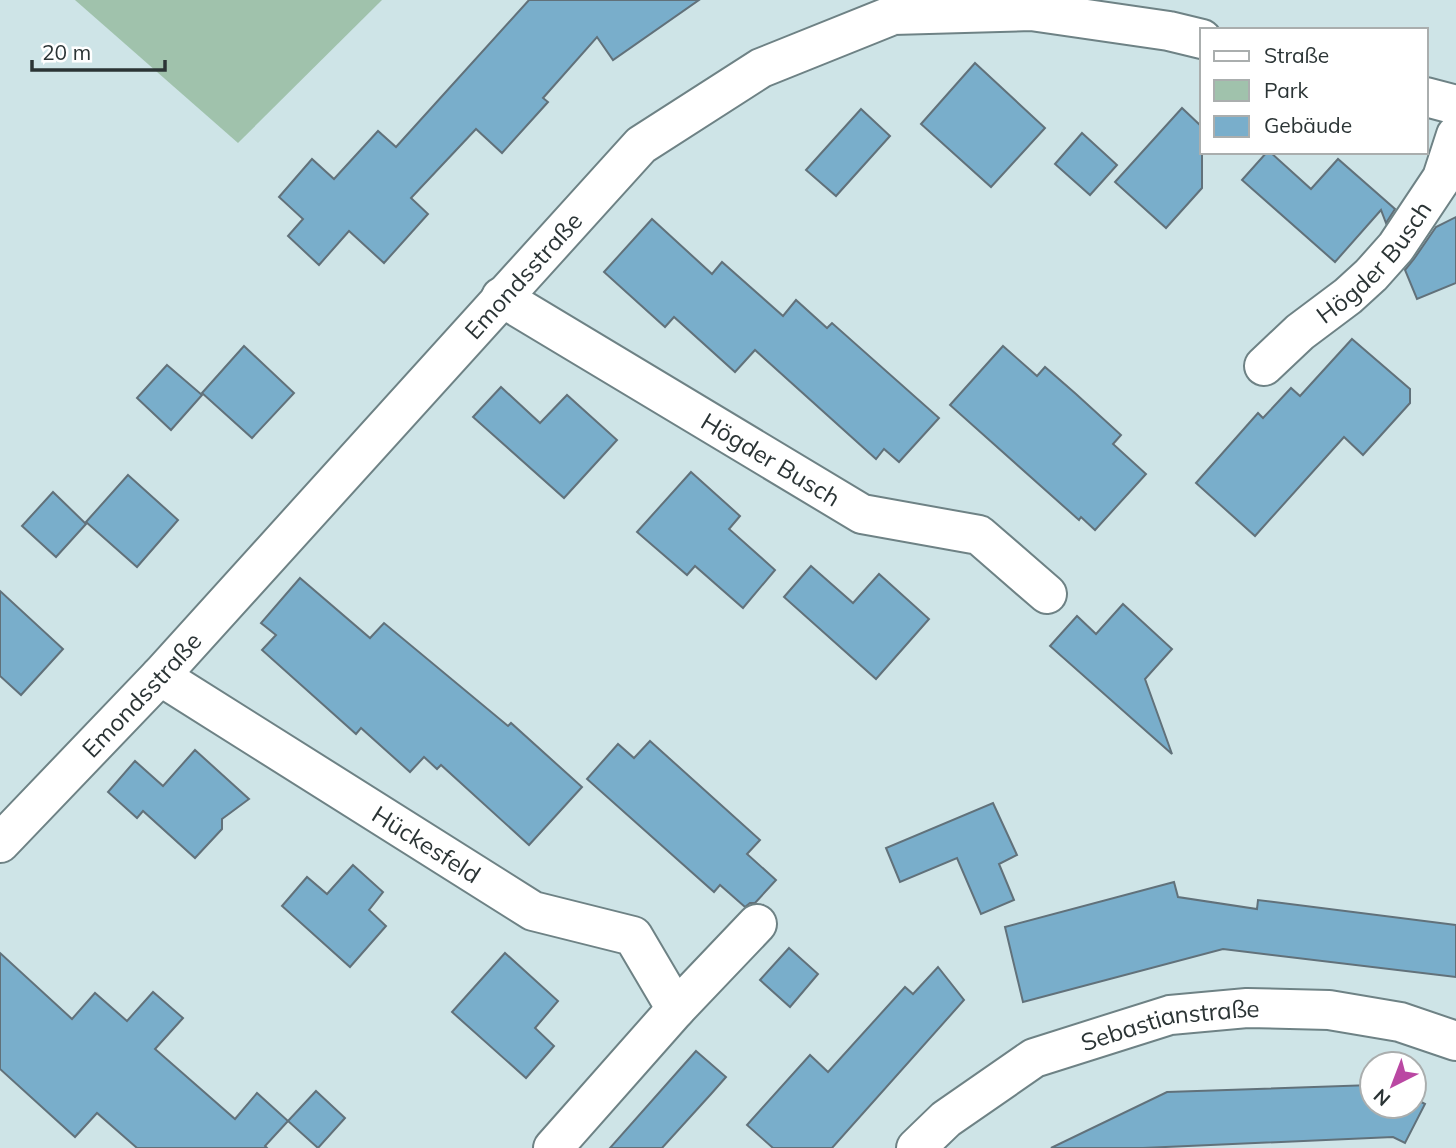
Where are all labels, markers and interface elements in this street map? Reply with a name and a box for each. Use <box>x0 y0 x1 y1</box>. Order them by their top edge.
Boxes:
scale bar <box>32 28 164 72</box>
legend <box>1200 28 1428 154</box>
text: 20 m <box>42 39 91 65</box>
text: Straße <box>1264 42 1329 68</box>
text: Park <box>1264 77 1308 103</box>
text: Gebäude <box>1264 112 1352 138</box>
street label: Högder Busch <box>1310 195 1438 330</box>
street label: Emondsstraße <box>458 206 588 345</box>
street label: Högder Busch <box>696 406 846 513</box>
street label: Emondsstraße <box>75 626 207 763</box>
street label: Hückesfeld <box>367 799 486 889</box>
street label: Sebastianstraße <box>1077 993 1260 1057</box>
north arrow <box>1358 1050 1428 1120</box>
text: N <box>1368 1084 1395 1111</box>

